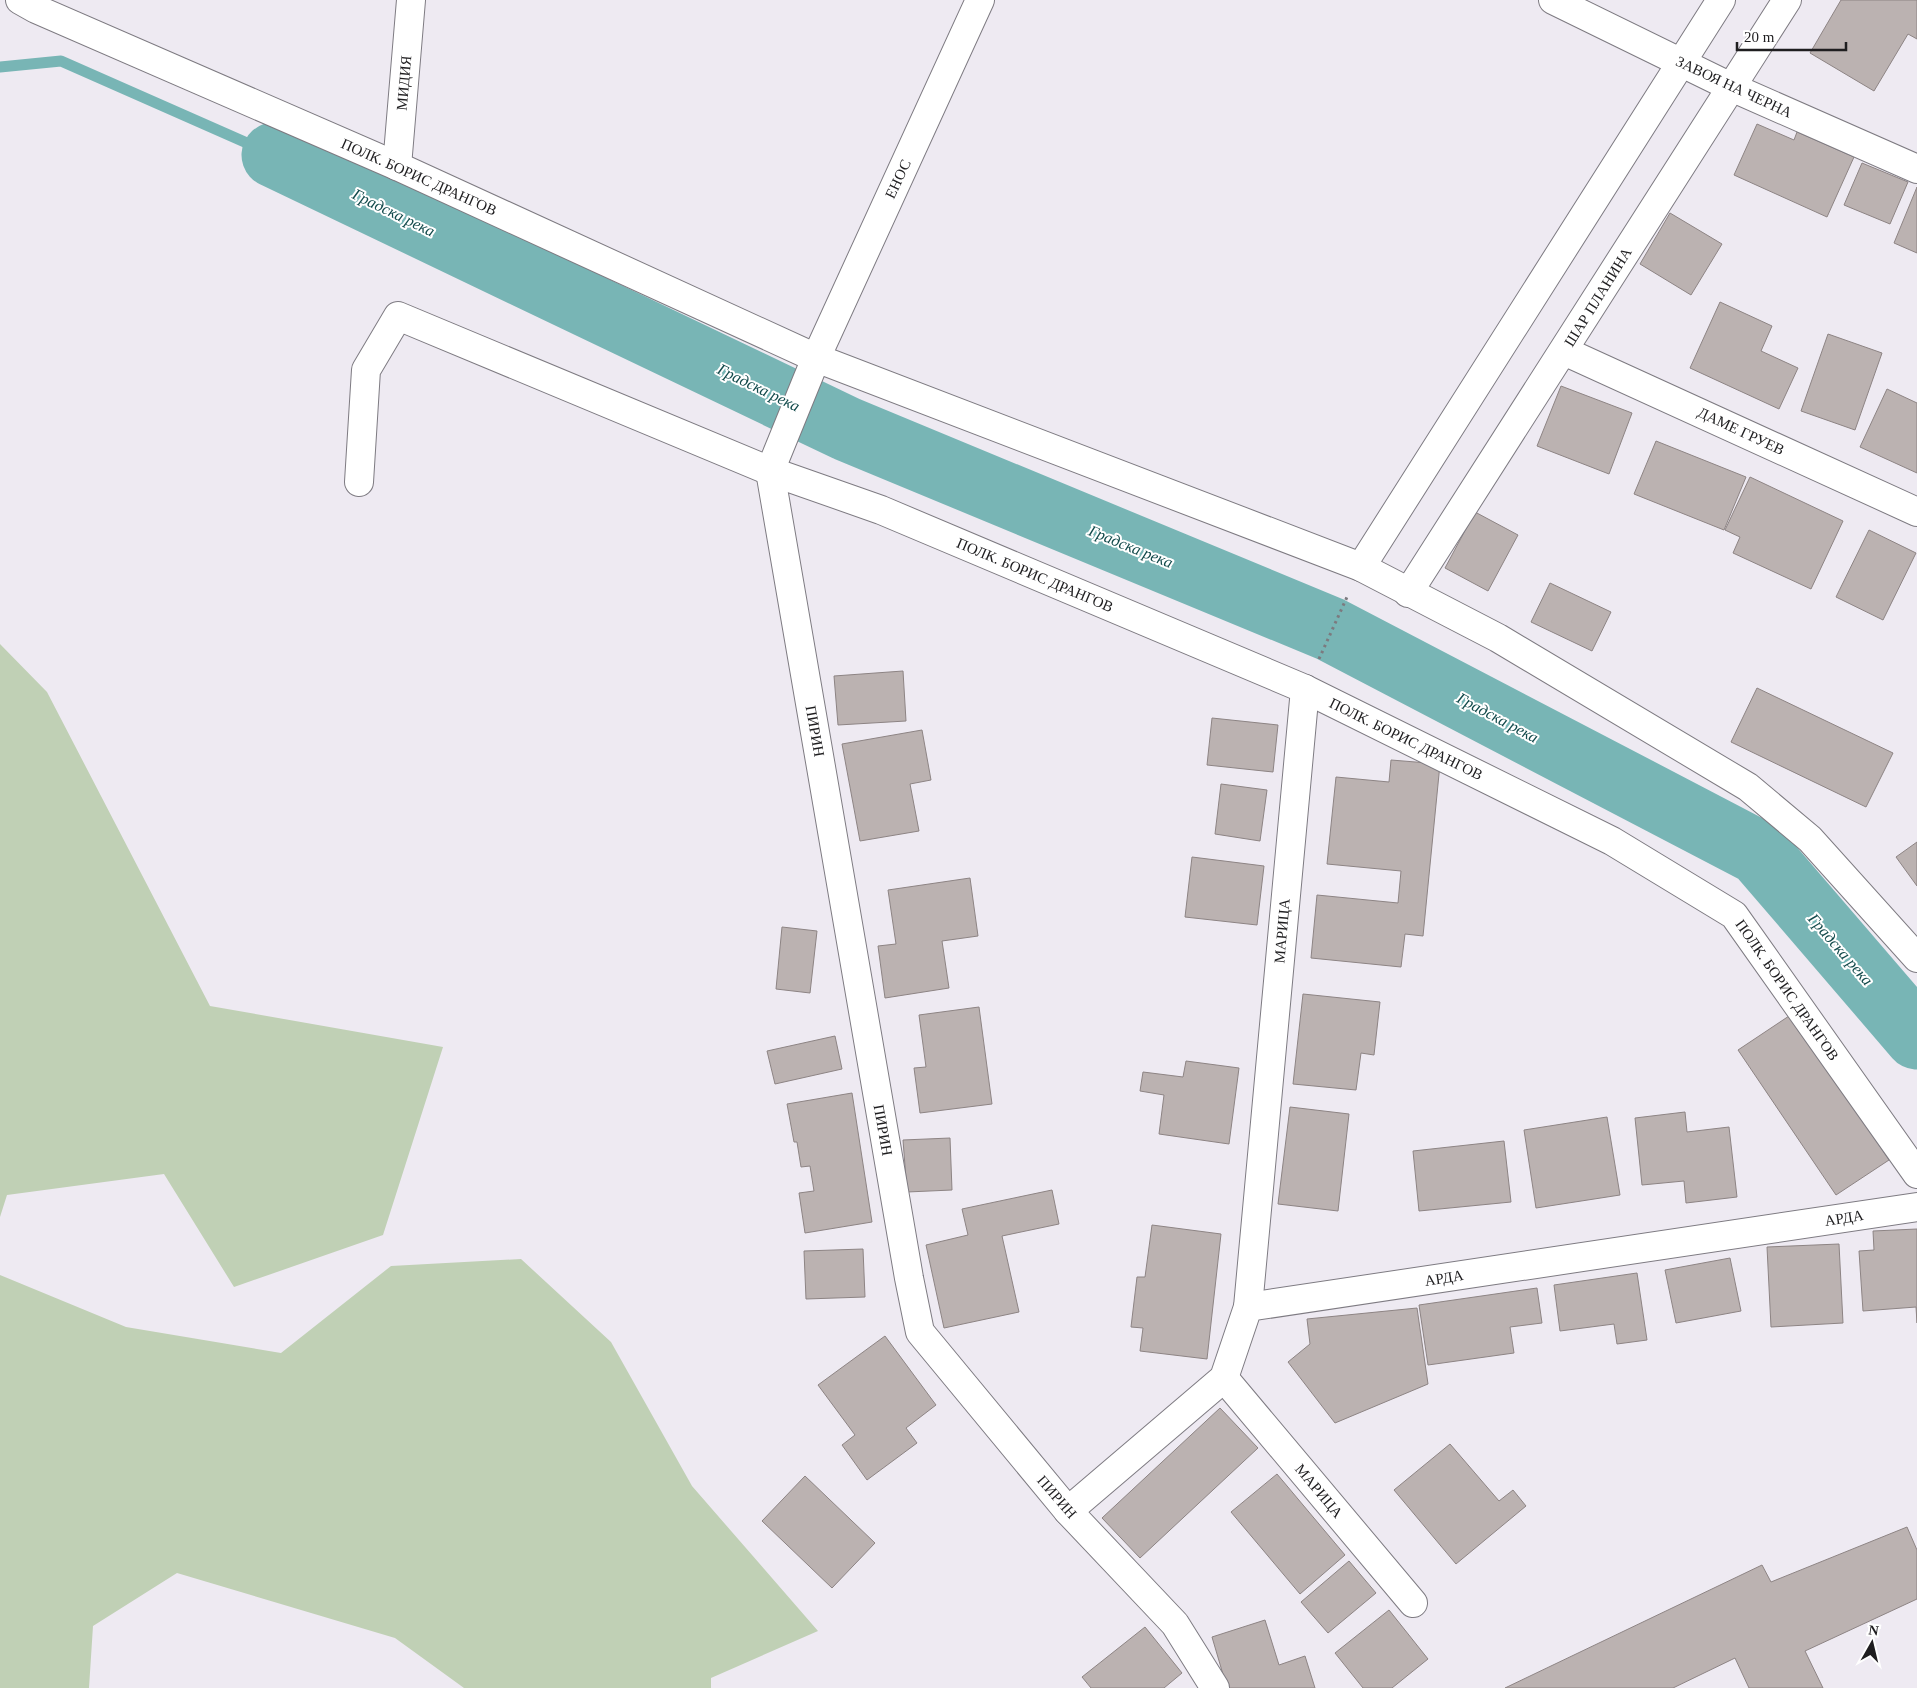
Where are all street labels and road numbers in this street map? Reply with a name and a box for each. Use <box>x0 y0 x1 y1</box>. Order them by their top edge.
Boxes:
street label: ЗАВОЯ НА ЧЕРНА <box>1673 53 1795 121</box>
street label: МИДИЯ <box>394 55 414 111</box>
street label: ПОЛК. БОРИС ДРАНГОВ <box>339 135 499 219</box>
street label: ЕНОС <box>882 157 914 201</box>
street label: ШАР ПЛАНИНА <box>1561 245 1635 349</box>
street label: ДАМЕ ГРУЕВ <box>1695 404 1787 458</box>
street label: ПОЛК. БОРИС ДРАНГОВ <box>954 535 1116 615</box>
street label: ПОЛК. БОРИС ДРАНГОВ <box>1327 695 1485 783</box>
street label: ПИРИН <box>803 704 827 758</box>
street label: МАРИЦА <box>1271 898 1293 964</box>
street label: ПОЛК. БОРИС ДРАНГОВ <box>1732 916 1842 1064</box>
street label: ПИРИН <box>871 1103 895 1157</box>
street label: АРДА <box>1823 1207 1865 1229</box>
street label: АРДА <box>1423 1267 1465 1289</box>
street label: МАРИЦА <box>1292 1461 1346 1521</box>
street label: ПИРИН <box>1034 1472 1080 1522</box>

